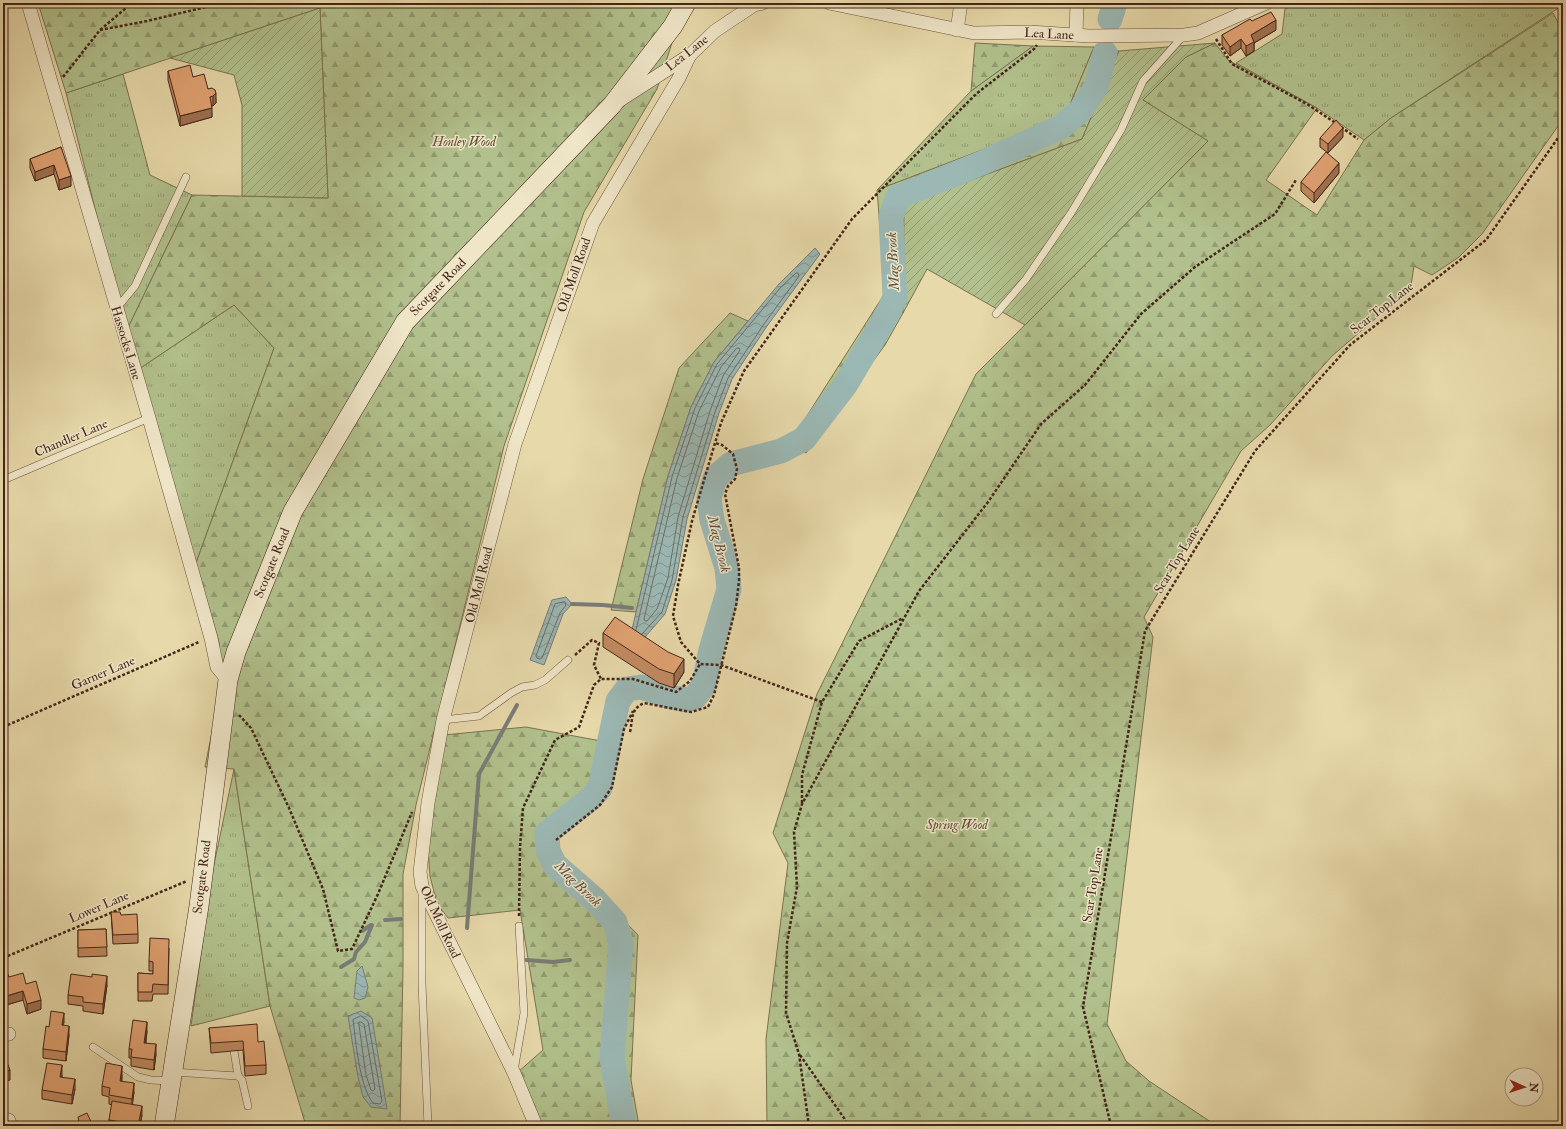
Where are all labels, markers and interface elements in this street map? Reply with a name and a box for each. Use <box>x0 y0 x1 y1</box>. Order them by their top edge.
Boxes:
street label: Lea Lane <box>1024 25 1075 43</box>
street label: Lea Lane <box>662 31 712 75</box>
park label: Honley Wood <box>431 134 497 150</box>
water label: Mag Brook <box>883 231 903 292</box>
street label: Old Moll Road <box>554 235 594 314</box>
street label: Scotgate Road <box>406 254 470 319</box>
street label: Scar Top Lane <box>1347 278 1418 338</box>
street label: Hassocks Lane <box>107 304 145 383</box>
street label: Chandler Lane <box>32 415 111 461</box>
water label: Mag Brook <box>703 513 734 575</box>
street label: Scar Top Lane <box>1151 523 1205 597</box>
street label: Scotgate Road <box>251 525 294 600</box>
street label: Old Moll Road <box>462 545 496 625</box>
street label: Garner Lane <box>69 652 138 694</box>
park label: Spring Wood <box>925 817 989 833</box>
street label: Scotgate Road <box>190 839 215 915</box>
street label: Scar Top Lane <box>1079 846 1108 924</box>
water label: Mag Brook <box>550 857 605 911</box>
street label: Old Moll Road <box>416 883 464 961</box>
street label: Lower Lane <box>67 887 132 927</box>
north arrow <box>1504 1067 1544 1107</box>
text: N <box>1527 1081 1540 1094</box>

